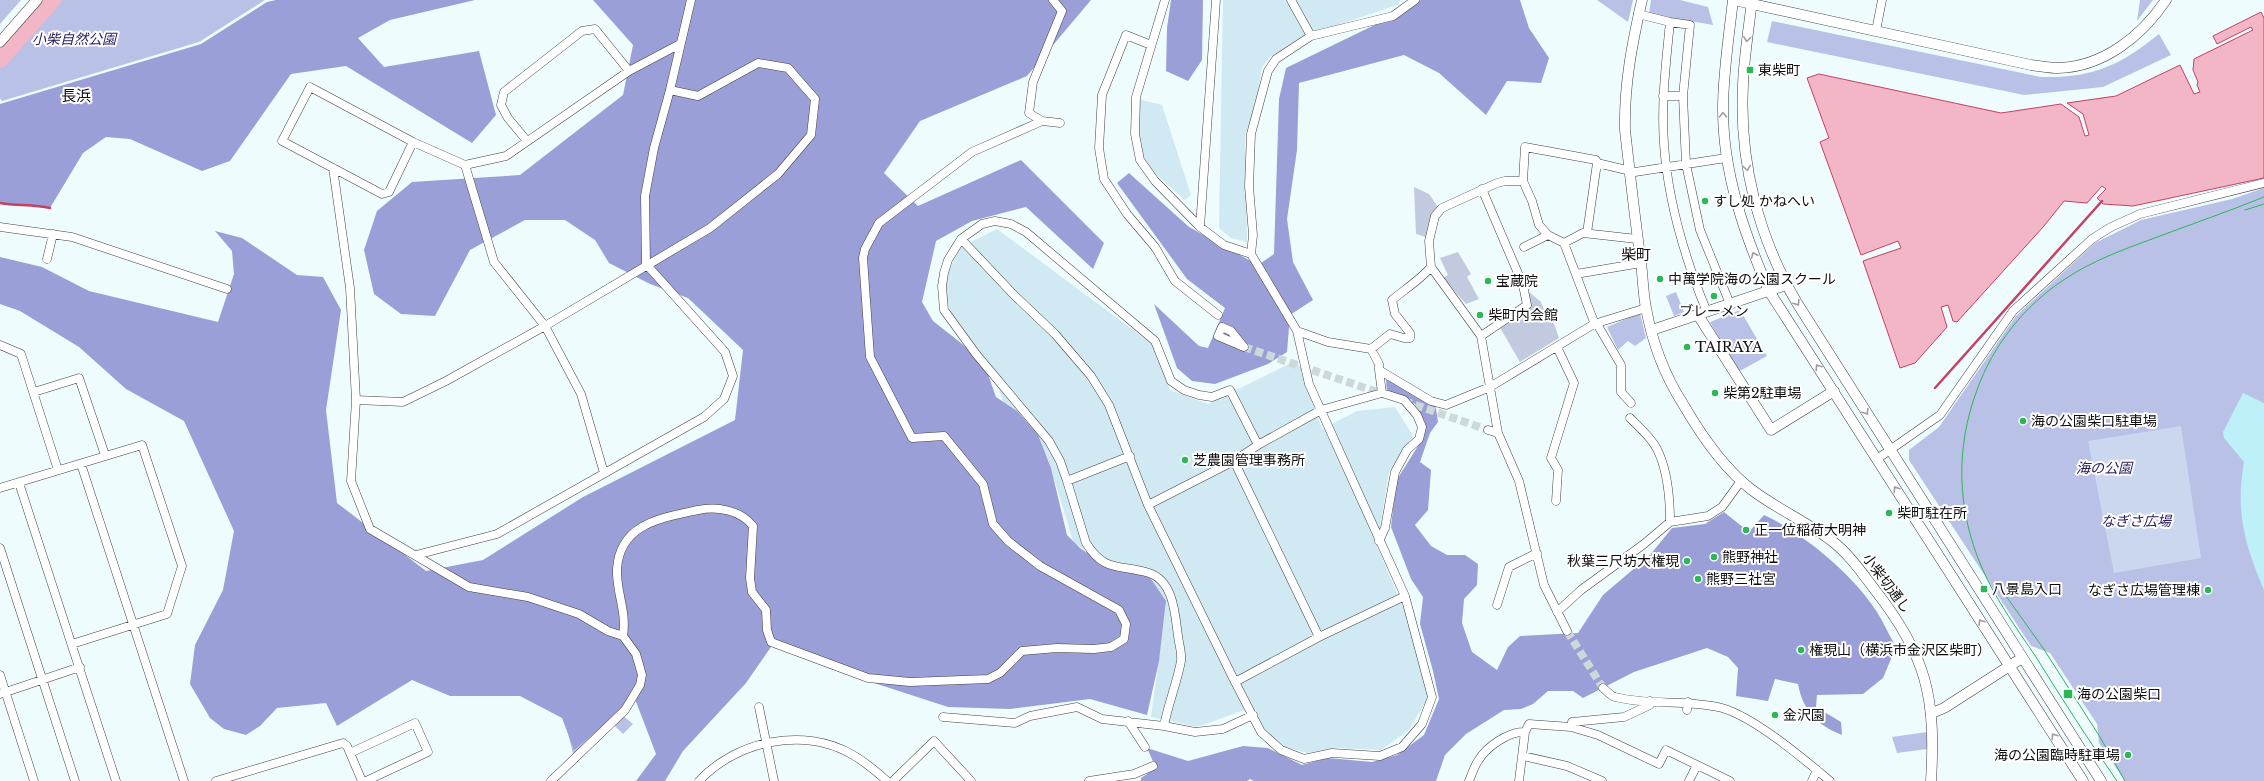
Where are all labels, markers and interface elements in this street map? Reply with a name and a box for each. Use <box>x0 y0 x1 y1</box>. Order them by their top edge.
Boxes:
park label: 小柴自然公園 <box>32 30 118 48</box>
one-way arrow <box>1743 36 1752 42</box>
place label: 東柴町 <box>1758 61 1800 79</box>
marker: 東柴町 <box>1745 65 1755 75</box>
district label: 長浜 <box>61 86 91 105</box>
one-way arrow <box>1719 112 1727 118</box>
one-way arrow <box>1742 165 1751 171</box>
place label: すし処 かねへい <box>1713 192 1815 210</box>
marker: すし処 かねへい <box>1700 196 1710 206</box>
district label: 柴町 <box>1621 245 1651 264</box>
one-way arrow <box>1751 252 1759 260</box>
place label: 中萬学院海の公園スクール <box>1668 270 1836 288</box>
place label: 宝蔵院 <box>1496 272 1538 290</box>
marker: 中萬学院海の公園スクール <box>1655 274 1665 284</box>
marker: 宝蔵院 <box>1483 276 1493 286</box>
marker: ブレーメン <box>1709 291 1719 301</box>
one-way arrow <box>1792 299 1799 306</box>
place label: ブレーメン <box>1679 302 1749 320</box>
place label: 柴町内会館 <box>1488 306 1558 324</box>
marker: 柴町内会館 <box>1475 310 1485 320</box>
place label: TAIRAYA <box>1695 338 1763 356</box>
marker: TAIRAYA <box>1682 342 1692 352</box>
one-way arrow <box>1816 364 1823 371</box>
place label: 柴第2駐車場 <box>1723 384 1802 402</box>
marker: 柴第2駐車場 <box>1710 388 1720 398</box>
one-way arrow <box>1862 408 1869 415</box>
place label: 海の公園柴口駐車場 <box>2031 412 2157 430</box>
marker: 海の公園柴口駐車場 <box>2018 416 2028 426</box>
place label: 芝農園管理事務所 <box>1193 451 1305 469</box>
marker: 芝農園管理事務所 <box>1180 455 1190 465</box>
park label: 海の公園 <box>2076 459 2134 477</box>
one-way arrow <box>1893 486 1901 493</box>
place label: 柴町駐在所 <box>1897 504 1967 522</box>
marker: 柴町駐在所 <box>1884 508 1894 518</box>
park label: なぎさ広場 <box>2101 512 2173 530</box>
place label: 正一位稲荷大明神 <box>1754 521 1866 539</box>
marker: 正一位稲荷大明神 <box>1741 525 1751 535</box>
place label: 熊野神社 <box>1722 548 1778 566</box>
street label: 小柴切通し <box>1859 550 1915 616</box>
place label: 秋葉三尺坊大権現 <box>1567 552 1679 570</box>
marker: 熊野神社 <box>1709 552 1719 562</box>
marker: 秋葉三尺坊大権現 <box>1682 556 1692 566</box>
place label: 熊野三社宮 <box>1706 570 1776 588</box>
marker: 熊野三社宮 <box>1693 574 1703 584</box>
place label: 八景島入口 <box>1992 580 2062 598</box>
place label: なぎさ広場管理棟 <box>2088 581 2200 599</box>
marker: 八景島入口 <box>1979 584 1989 594</box>
marker: なぎさ広場管理棟 <box>2203 585 2213 595</box>
one-way arrow <box>1978 619 1986 626</box>
place label: 権現山（横浜市金沢区柴町） <box>1809 641 1991 659</box>
marker: 権現山（横浜市金沢区柴町） <box>1796 645 1806 655</box>
place label: 海の公園柴口 <box>2077 685 2161 703</box>
marker: 海の公園柴口 <box>2062 688 2074 700</box>
place label: 金沢園 <box>1783 706 1825 724</box>
marker: 金沢園 <box>1770 710 1780 720</box>
one-way arrow <box>2051 733 2059 740</box>
place label: 海の公園臨時駐車場 <box>1994 746 2120 764</box>
marker: 海の公園臨時駐車場 <box>2123 750 2133 760</box>

